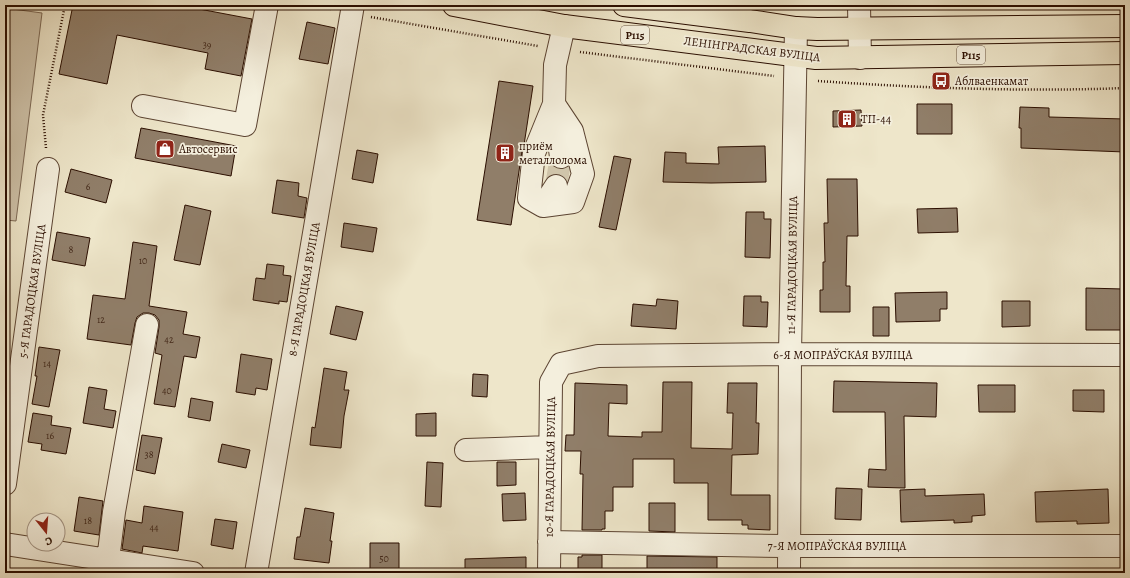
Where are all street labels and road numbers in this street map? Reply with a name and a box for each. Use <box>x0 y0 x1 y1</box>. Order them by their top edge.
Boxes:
road number: Р115 <box>621 26 649 44</box>
street label: ЛЕНІНГРАДСКАЯ ВУЛІЦА <box>683 33 822 65</box>
road number: Р115 <box>957 46 985 64</box>
street label: 11-Я ГАРАДОЦКАЯ ВУЛІЦА <box>783 195 801 334</box>
street label: 8-Я ГАРАДОЦКАЯ ВУЛІЦА <box>284 220 324 357</box>
street label: 5-Я ГАРАДОЦКАЯ ВУЛІЦА <box>15 222 49 359</box>
street label: 6-Я МОПРАЎСКАЯ ВУЛІЦА <box>773 347 914 363</box>
street label: 10-Я ГАРАДОЦКАЯ ВУЛІЦА <box>541 396 559 537</box>
street label: 7-Я МОПРАЎСКАЯ ВУЛІЦА <box>768 538 907 554</box>

